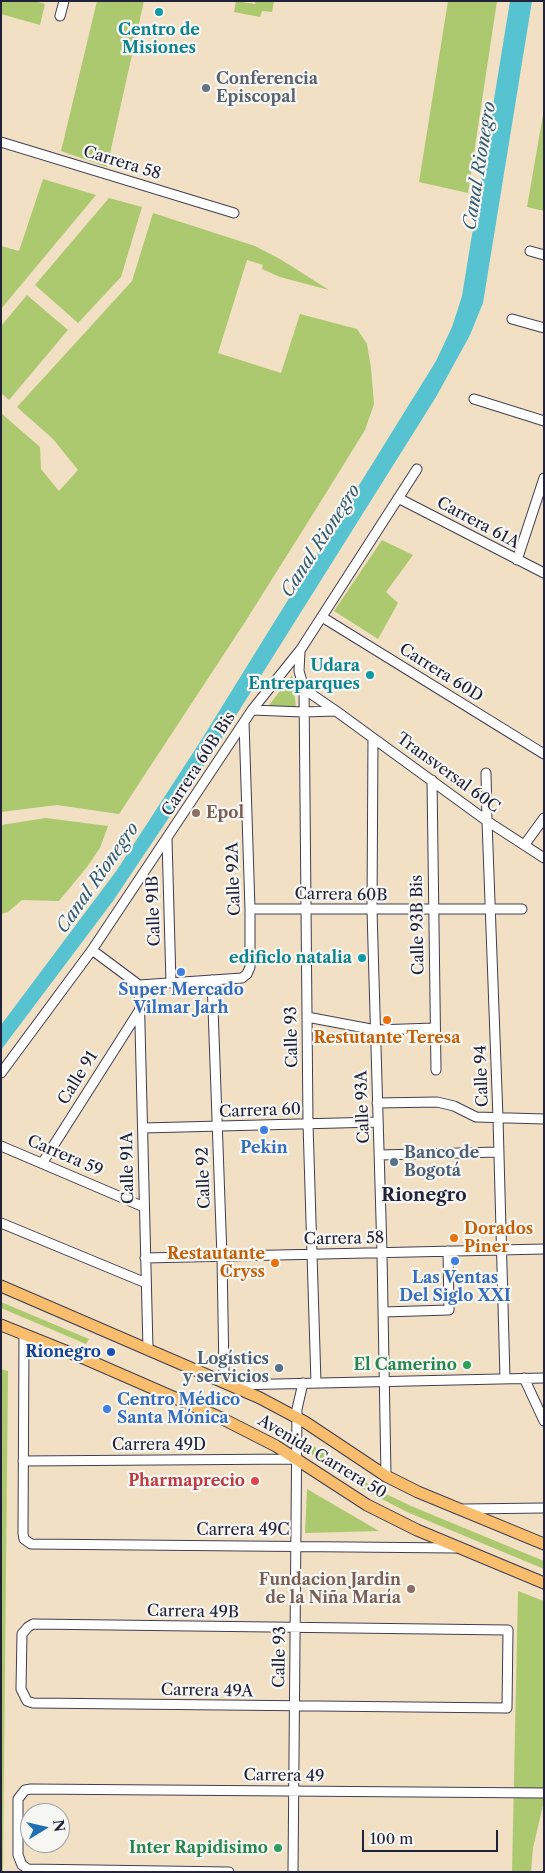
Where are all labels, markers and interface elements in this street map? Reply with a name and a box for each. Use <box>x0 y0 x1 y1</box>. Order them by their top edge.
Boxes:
marker: Centro de Misiones <box>153 6 165 18</box>
place label: Centro de Misiones <box>118 20 200 58</box>
place label: Conferencia Episcopal <box>216 69 318 107</box>
marker: Conferencia Episcopal <box>200 82 212 94</box>
water label: Canal Rionegro <box>459 100 501 232</box>
street label: Carrera 58 <box>81 142 163 184</box>
water label: Canal Rionegro <box>277 481 365 601</box>
street label: Carrera 61A <box>433 493 523 553</box>
street label: Carrera 60D <box>396 640 486 706</box>
place label: Udara Entreparques <box>248 656 360 694</box>
marker: Udara Entreparques <box>364 669 376 681</box>
street label: Carrera 60B Bis <box>158 708 240 820</box>
street label: Transversal 60C <box>393 729 503 817</box>
place label: Epol <box>206 803 244 823</box>
marker: Epol <box>190 807 202 819</box>
water label: Canal Rionegro <box>52 819 144 937</box>
street label: Calle 92A <box>223 842 245 916</box>
street label: Calle 91B <box>143 875 165 947</box>
street label: Calle 93B Bis <box>408 875 428 975</box>
street label: Carrera 60B <box>294 885 388 905</box>
place label: edificlo natalia <box>229 948 352 968</box>
marker: edificlo natalia <box>356 952 368 964</box>
marker: Super Mercado Vilmar Jarh <box>175 966 187 978</box>
place label: Super Mercado Vilmar Jarh <box>118 980 244 1018</box>
street label: Calle 93 <box>282 1006 302 1068</box>
marker: Restutante Teresa <box>381 1014 393 1026</box>
place label: Restutante Teresa <box>313 1028 461 1048</box>
street label: Calle 94 <box>471 1045 493 1107</box>
street label: Calle 91 <box>54 1048 102 1108</box>
street label: Calle 93A <box>352 1070 374 1144</box>
street label: Carrera 60 <box>219 1100 301 1122</box>
marker: Pekin <box>258 1124 270 1136</box>
street label: Carrera 59 <box>24 1131 106 1181</box>
street label: Calle 91A <box>118 1132 138 1204</box>
place label: Pekin <box>240 1138 288 1158</box>
place label: Banco de Bogotá <box>404 1143 479 1181</box>
street label: Calle 92 <box>193 1147 215 1209</box>
marker: Banco de Bogotá <box>388 1156 400 1168</box>
district label: Rionegro <box>381 1185 467 1207</box>
place label: Dorados Piner <box>464 1219 533 1257</box>
street label: Carrera 58 <box>304 1229 384 1249</box>
marker: Dorados Piner <box>448 1232 460 1244</box>
place label: Restautante Cryss <box>167 1244 265 1282</box>
marker: Las Ventas Del Siglo XXI <box>449 1255 461 1267</box>
marker: Restautante Cryss <box>269 1257 281 1269</box>
place label: Las Ventas Del Siglo XXI <box>399 1268 511 1306</box>
place label: Rionegro <box>25 1342 101 1362</box>
marker: Rionegro <box>105 1346 117 1358</box>
place label: Logístics y servicios <box>183 1349 269 1387</box>
place label: El Camerino <box>353 1355 457 1375</box>
marker: El Camerino <box>461 1359 473 1371</box>
marker: Logístics y servicios <box>273 1362 285 1374</box>
place label: Centro Médico Santa Mónica <box>117 1390 240 1428</box>
marker: Centro Médico Santa Mónica <box>101 1403 113 1415</box>
street label: Avenida Carrera 50 <box>254 1411 390 1503</box>
street label: Carrera 49D <box>112 1435 206 1455</box>
place label: Pharmaprecio <box>128 1471 245 1491</box>
marker: Pharmaprecio <box>249 1475 261 1487</box>
street label: Carrera 49C <box>196 1520 290 1540</box>
place label: Fundacion Jardin de la Niña María <box>259 1570 401 1608</box>
marker: Fundacion Jardin de la Niña María <box>405 1583 417 1595</box>
street label: Carrera 49B <box>147 1602 239 1622</box>
street label: Calle 93 <box>270 1626 290 1688</box>
street label: Carrera 49A <box>161 1681 253 1701</box>
street label: Carrera 49 <box>243 1766 325 1786</box>
north arrow <box>20 1803 70 1853</box>
text: N <box>49 1818 69 1833</box>
scale bar <box>365 1820 501 1852</box>
text: 100 m <box>370 1829 413 1848</box>
place label: Inter Rapidisimo <box>129 1838 268 1858</box>
marker: Inter Rapidisimo <box>272 1842 284 1854</box>

